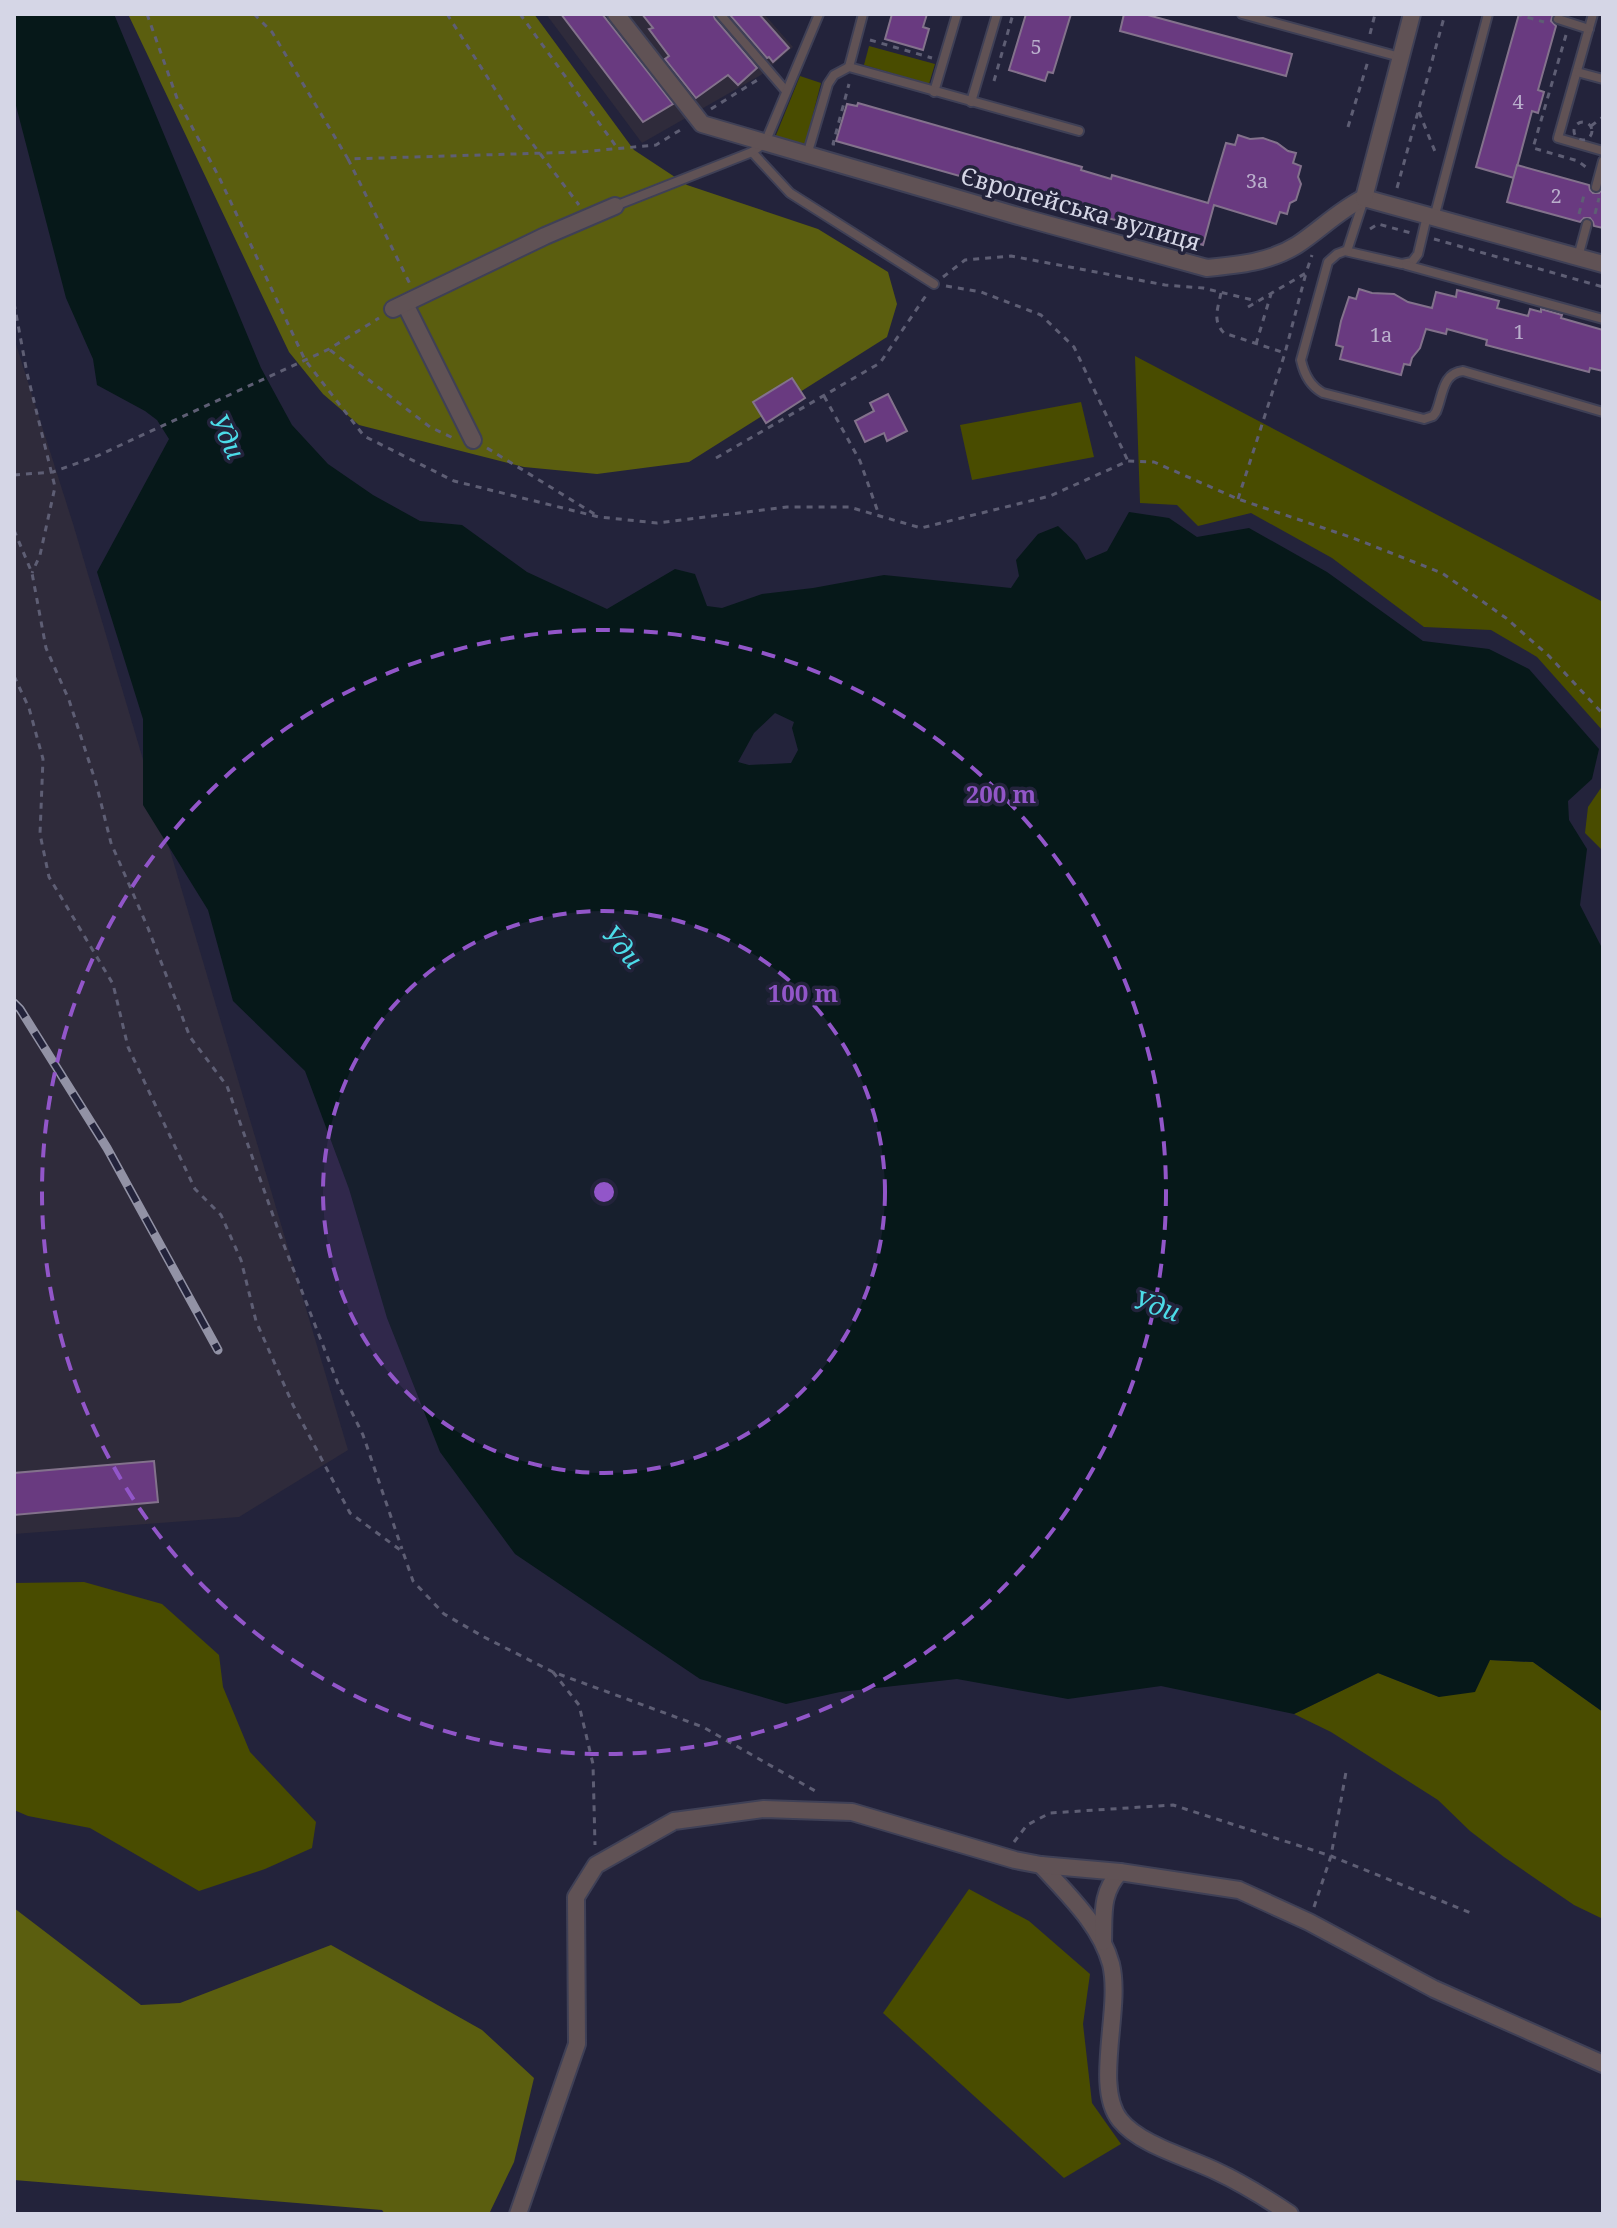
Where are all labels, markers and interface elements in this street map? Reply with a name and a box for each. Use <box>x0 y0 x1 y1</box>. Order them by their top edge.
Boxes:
house number: 5 <box>1030 33 1042 60</box>
house number: 4 <box>1512 88 1524 115</box>
street label: Європейська вулиця <box>957 158 1205 258</box>
house number: 3а <box>1246 167 1268 194</box>
house number: 2 <box>1550 182 1562 209</box>
house number: 1 <box>1513 318 1525 345</box>
house number: 1а <box>1370 321 1392 348</box>
water label: Уди <box>202 407 254 465</box>
text: 200 m <box>966 777 1037 810</box>
water label: Уди <box>594 917 652 975</box>
text: 100 m <box>768 976 839 1009</box>
centre of rings <box>590 1178 618 1206</box>
water label: Уди <box>1129 1280 1185 1330</box>

